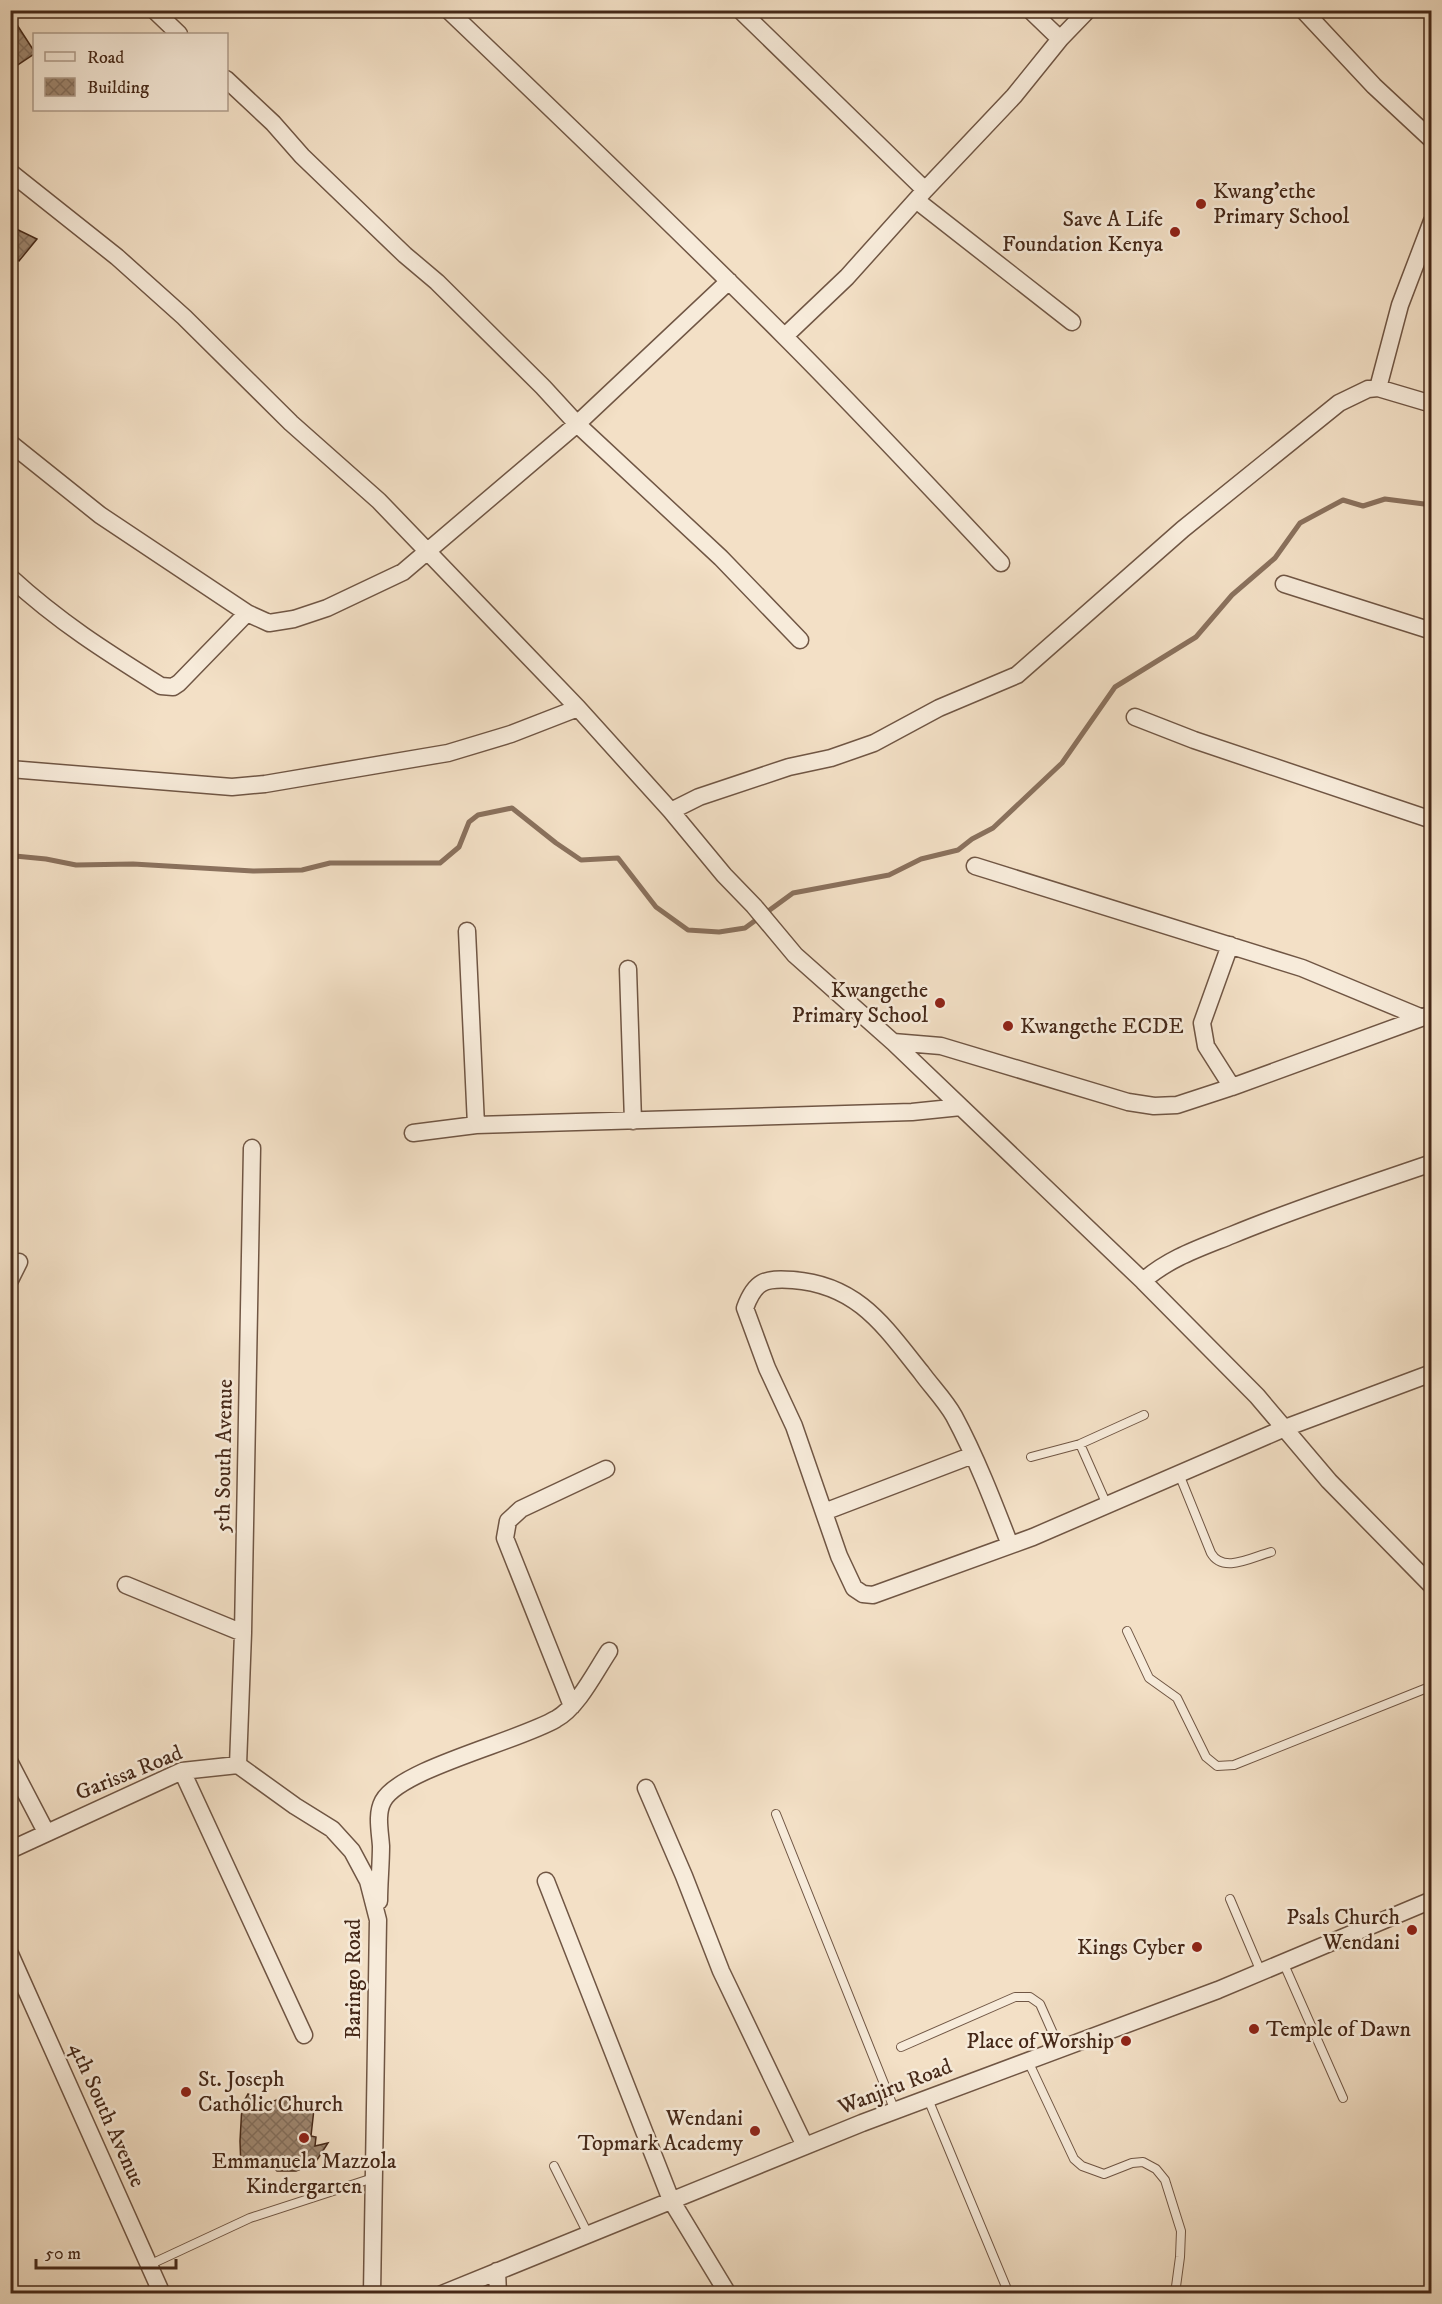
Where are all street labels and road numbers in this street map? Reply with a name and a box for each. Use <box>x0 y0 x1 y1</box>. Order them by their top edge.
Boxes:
street label: 5th South Avenue <box>209 1379 239 1533</box>
street label: Garissa Road <box>72 1739 186 1807</box>
street label: Baringo Road <box>340 1919 367 2039</box>
street label: 4th South Avenue <box>63 2038 151 2192</box>
street label: Wanjiru Road <box>833 2053 956 2121</box>

